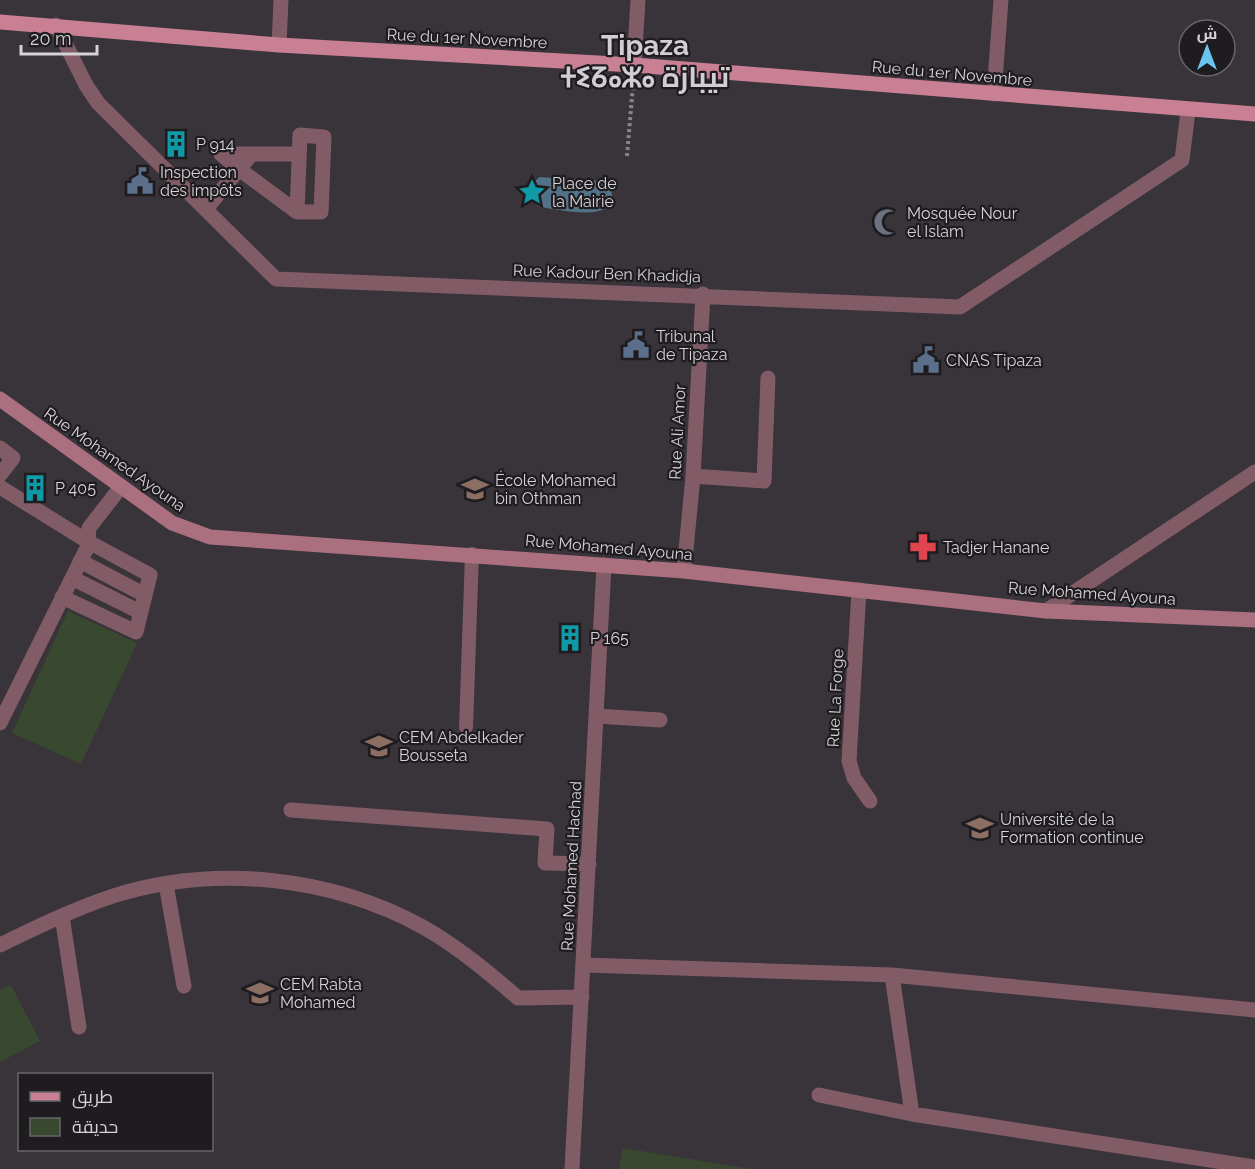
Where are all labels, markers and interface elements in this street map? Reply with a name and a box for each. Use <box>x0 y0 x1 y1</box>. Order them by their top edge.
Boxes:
scale bar <box>21 18 98 56</box>
north arrow <box>1177 18 1237 78</box>
text: ش <box>1197 24 1217 43</box>
street label: Rue du 1er Novembre <box>386 25 548 52</box>
text: 20 m <box>30 28 72 49</box>
district label: Tipaza ⵜⵉⵒⴰⵣⴰ تيبازة <box>561 29 730 94</box>
street label: Rue du 1er Novembre <box>871 57 1033 90</box>
building icon: P 914 <box>161 129 191 159</box>
place label: P 914 <box>196 135 235 154</box>
place label: Inspection des impôts <box>160 163 242 200</box>
public building icon: Inspection des impôts <box>125 166 155 196</box>
place label: Place de la Mairie <box>552 174 617 211</box>
place icon: Place de la Mairie <box>517 177 547 207</box>
place label: Mosquée Nour el Islam <box>907 204 1018 241</box>
mosque icon: Mosquée Nour el Islam <box>872 207 902 237</box>
street label: Rue Kadour Ben Khadidja <box>513 261 701 286</box>
place label: Tribunal de Tipaza <box>656 327 727 364</box>
public building icon: Tribunal de Tipaza <box>621 330 651 360</box>
public building icon: CNAS Tipaza <box>911 345 941 375</box>
place label: CNAS Tipaza <box>946 351 1042 370</box>
street label: Rue Ali Amor <box>666 383 690 480</box>
street label: Rue Mohamed Ayouna <box>40 403 189 515</box>
place label: École Mohamed bin Othman <box>495 470 616 508</box>
building icon: P 405 <box>20 473 50 503</box>
school or university icon: École Mohamed bin Othman <box>460 474 490 504</box>
place label: P 405 <box>55 479 96 498</box>
street label: Rue Mohamed Ayouna <box>524 531 694 564</box>
pharmacy icon: Tadjer Hanane <box>908 532 938 562</box>
place label: Tadjer Hanane <box>943 538 1049 557</box>
street label: Rue Mohamed Ayouna <box>1007 578 1176 609</box>
building icon: P 165 <box>555 623 585 653</box>
place label: P 165 <box>590 629 629 648</box>
street label: Rue La Forge <box>823 648 848 748</box>
place label: CEM Abdelkader Bousseta <box>399 728 524 765</box>
school or university icon: CEM Abdelkader Bousseta <box>364 731 394 761</box>
street label: Rue Mohamed Hachad <box>558 781 585 951</box>
place label: Université de la Formation continue <box>1000 810 1144 847</box>
school or university icon: Université de la Formation continue <box>965 813 995 843</box>
place label: CEM Rabta Mohamed <box>280 975 362 1012</box>
school or university icon: CEM Rabta Mohamed <box>245 978 275 1008</box>
legend <box>18 1073 213 1151</box>
text: طريق <box>72 1086 113 1109</box>
text: حديقة <box>72 1116 118 1137</box>

